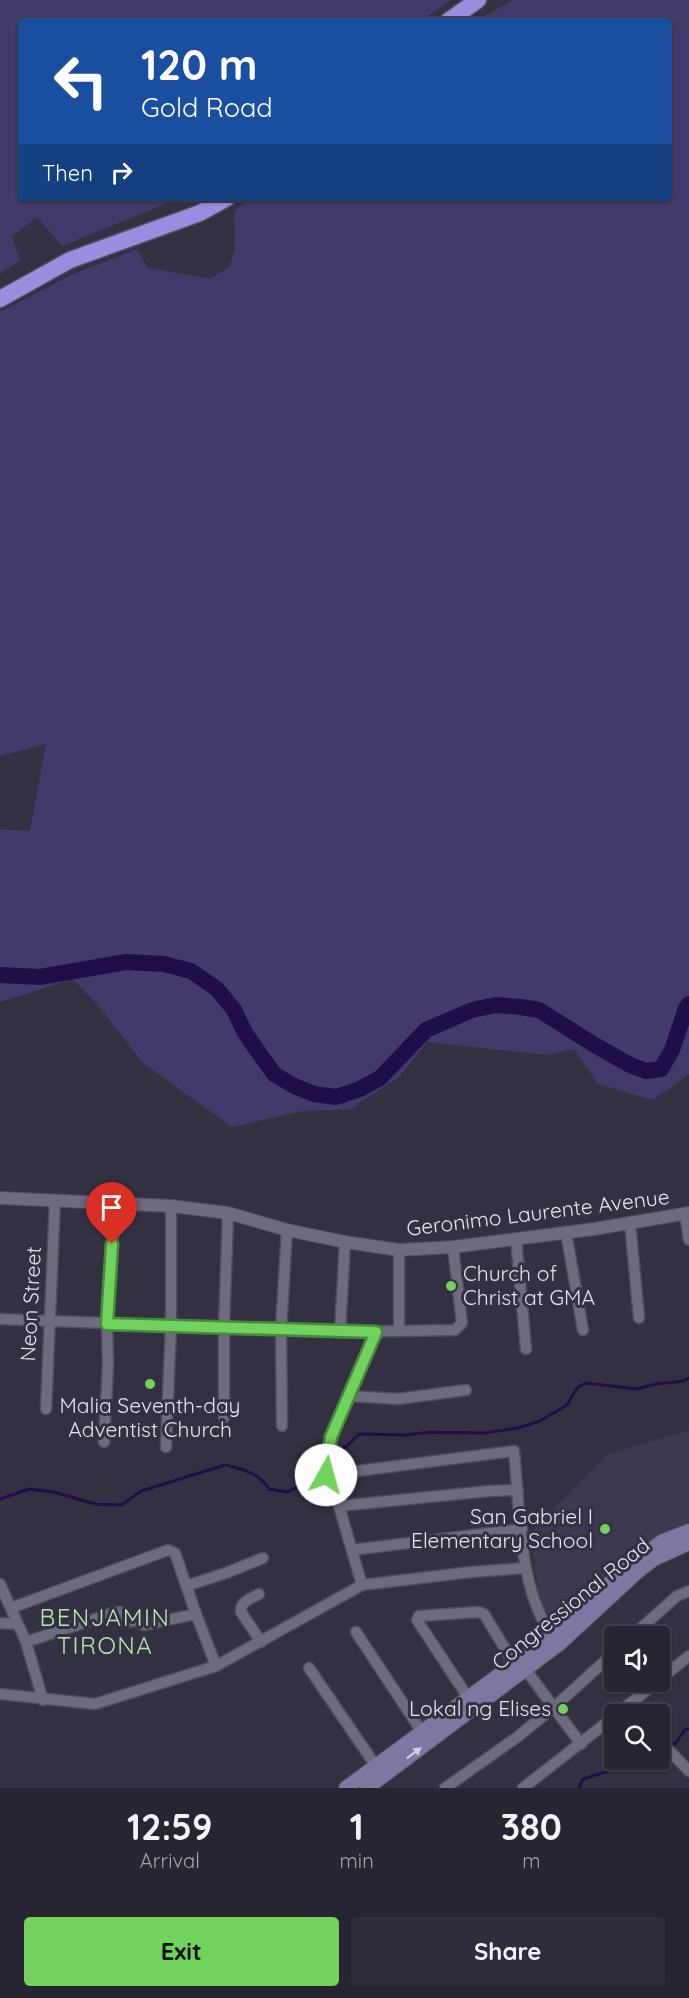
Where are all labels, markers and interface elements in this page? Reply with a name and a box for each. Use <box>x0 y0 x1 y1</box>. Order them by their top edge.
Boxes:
text: 120 m <box>141 38 258 91</box>
icon: left <box>42 42 120 120</box>
text: Gold Road <box>141 90 273 124</box>
icon: right <box>105 156 138 189</box>
text: Then <box>42 159 93 187</box>
pin <box>86 1182 137 1244</box>
street label: Geronimo Laurente Avenue <box>405 1183 671 1241</box>
icon: arrive <box>95 1191 128 1224</box>
street label: Neon Street <box>14 1246 46 1362</box>
place label: Church of Christ at GMA <box>463 1260 595 1310</box>
marker: Church of Christ at GMA <box>444 1279 458 1293</box>
marker: Malia Seventh-day Adventist Church <box>143 1377 157 1391</box>
place label: Malia Seventh-day Adventist Church <box>59 1392 241 1442</box>
position arrow <box>294 1443 358 1507</box>
place label: San Gabriel I Elementary School <box>411 1503 593 1553</box>
marker: San Gabriel I Elementary School <box>598 1522 612 1536</box>
street label: Congressional Road <box>486 1532 655 1675</box>
district label: BENJAMIN TIRONA <box>40 1602 170 1660</box>
map controls <box>604 1626 670 1770</box>
button: sound <box>604 1626 670 1692</box>
place label: Lokal ng Elises <box>409 1695 551 1721</box>
marker: Lokal ng Elises <box>556 1702 570 1716</box>
button: search <box>604 1704 670 1770</box>
one-way arrow <box>406 1747 422 1759</box>
text: 12:59 <box>127 1804 213 1849</box>
text: 1 <box>350 1804 364 1849</box>
text: 380 <box>501 1804 562 1849</box>
text: Arrival <box>140 1848 200 1873</box>
text: min <box>340 1848 374 1873</box>
text: m <box>522 1848 540 1873</box>
button: Exit <box>24 1917 339 1986</box>
button: Share <box>351 1917 665 1986</box>

